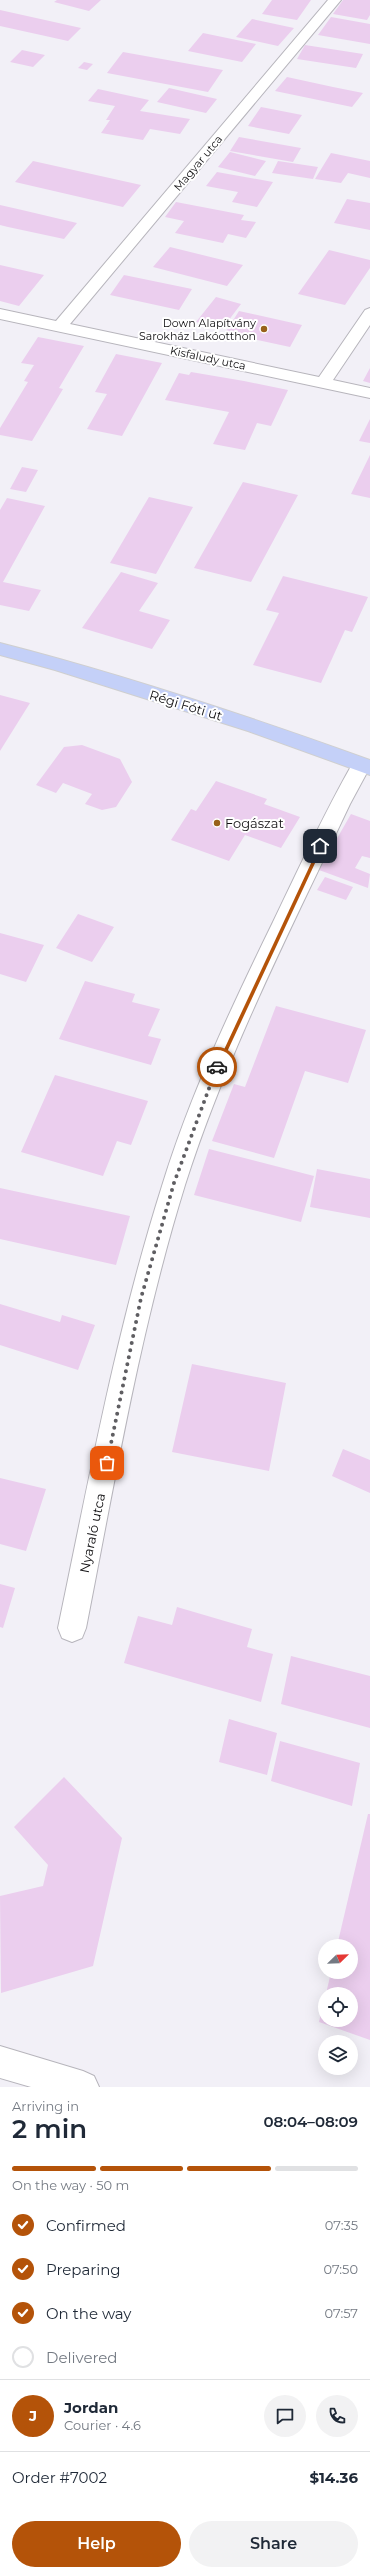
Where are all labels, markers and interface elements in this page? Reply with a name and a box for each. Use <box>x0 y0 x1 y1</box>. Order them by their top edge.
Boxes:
street label: Magyar utca <box>171 132 225 194</box>
place label: Down Alapítvány Sarokház Lakóotthon <box>139 316 256 343</box>
marker: Down Alapítvány Sarokház Lakóotthon <box>259 324 269 334</box>
street label: Kisfaludy utca <box>169 343 247 373</box>
street label: Régi Fóti út <box>148 686 224 724</box>
place label: Fogászat <box>225 815 284 831</box>
marker: Fogászat <box>212 818 222 828</box>
pin <box>303 829 337 863</box>
icon: home <box>309 835 331 857</box>
courier <box>197 1047 237 1087</box>
icon: car <box>206 1056 228 1078</box>
pin <box>90 1446 124 1480</box>
icon: bag <box>96 1452 118 1474</box>
street label: Nyaraló utca <box>76 1492 108 1574</box>
north arrow <box>318 1939 358 1979</box>
map controls <box>318 1939 358 2075</box>
button: locate <box>318 1987 358 2027</box>
button: layers <box>318 2035 358 2075</box>
text: Arriving in <box>12 2098 79 2114</box>
text: 08:04–08:09 <box>263 2112 358 2131</box>
text: 2 min <box>12 2113 87 2145</box>
text: On the way · 50 m <box>12 2177 129 2193</box>
icon: check <box>12 2214 34 2236</box>
text: Confirmed <box>46 2216 126 2235</box>
text: 07:35 <box>325 2217 358 2233</box>
icon: check <box>12 2258 34 2280</box>
text: Preparing <box>46 2260 121 2279</box>
text: 07:50 <box>323 2261 358 2277</box>
icon: check <box>12 2302 34 2324</box>
text: On the way <box>46 2304 131 2323</box>
text: 07:57 <box>325 2305 358 2321</box>
text: Delivered <box>46 2348 118 2367</box>
button: chat <box>264 2395 306 2437</box>
button: phone <box>316 2395 358 2437</box>
text: Jordan <box>64 2398 118 2417</box>
text: J <box>29 2406 37 2425</box>
text: Courier · 4.6 <box>64 2417 141 2433</box>
text: Order #7002 <box>12 2468 107 2487</box>
text: $14.36 <box>310 2468 358 2487</box>
button: Help <box>12 2521 181 2567</box>
button: Share <box>189 2521 358 2567</box>

